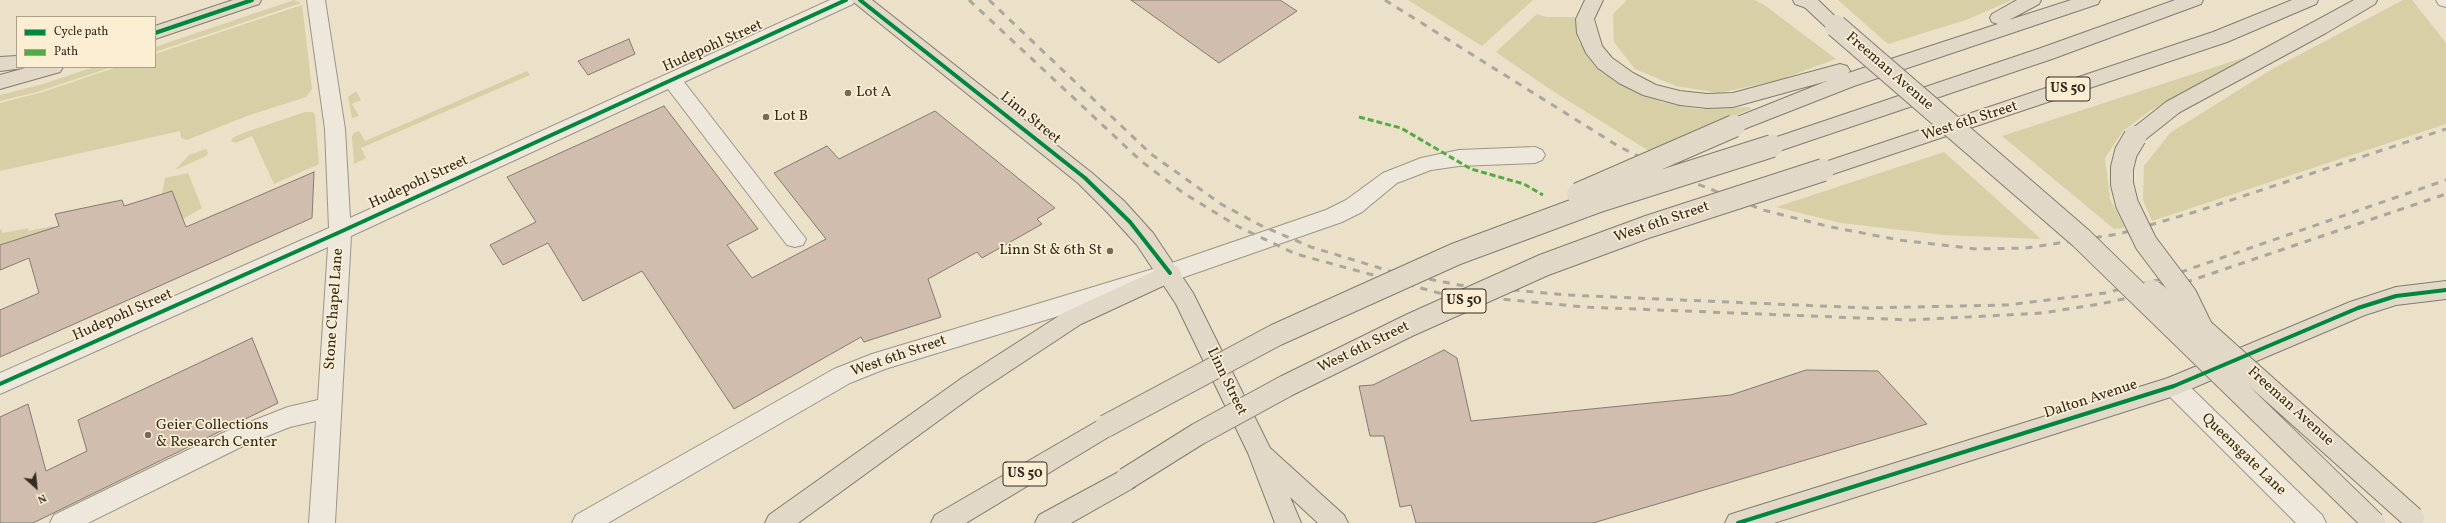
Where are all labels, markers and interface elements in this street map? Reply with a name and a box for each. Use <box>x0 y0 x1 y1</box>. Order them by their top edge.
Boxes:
legend <box>16 16 156 68</box>
street label: Hudepohl Street <box>660 17 766 77</box>
text: Cycle path <box>54 24 109 40</box>
street label: Freeman Avenue <box>1841 29 1937 115</box>
text: Path <box>54 44 78 60</box>
road number: US 50 <box>2046 77 2090 101</box>
place label: Lot A <box>856 84 891 102</box>
marker: Lot A <box>843 88 853 98</box>
street label: Linn Street <box>996 89 1064 149</box>
street label: West 6th Street <box>1920 98 2020 146</box>
place label: Lot B <box>774 108 808 126</box>
marker: Lot B <box>761 112 771 122</box>
street label: Hudepohl Street <box>366 152 472 214</box>
street label: West 6th Street <box>1612 198 1712 248</box>
place label: Linn St & 6th St <box>999 242 1102 260</box>
marker: Linn St & 6th St <box>1105 246 1115 256</box>
street label: Stone Chapel Lane <box>322 248 348 370</box>
street label: Hudepohl Street <box>70 286 176 346</box>
road number: US 50 <box>1442 289 1486 313</box>
street label: West 6th Street <box>1315 318 1413 378</box>
street label: West 6th Street <box>849 332 949 382</box>
street label: Linn Street <box>1202 345 1250 419</box>
street label: Freeman Avenue <box>2243 363 2337 451</box>
street label: Dalton Avenue <box>2042 376 2140 424</box>
street label: Queensgate Lane <box>2197 410 2289 500</box>
place label: Geier Collections & Research Center <box>156 417 277 452</box>
marker: Geier Collections & Research Center <box>143 430 153 440</box>
road number: US 50 <box>1003 462 1047 486</box>
north arrow <box>16 467 56 507</box>
text: N <box>35 490 49 507</box>

